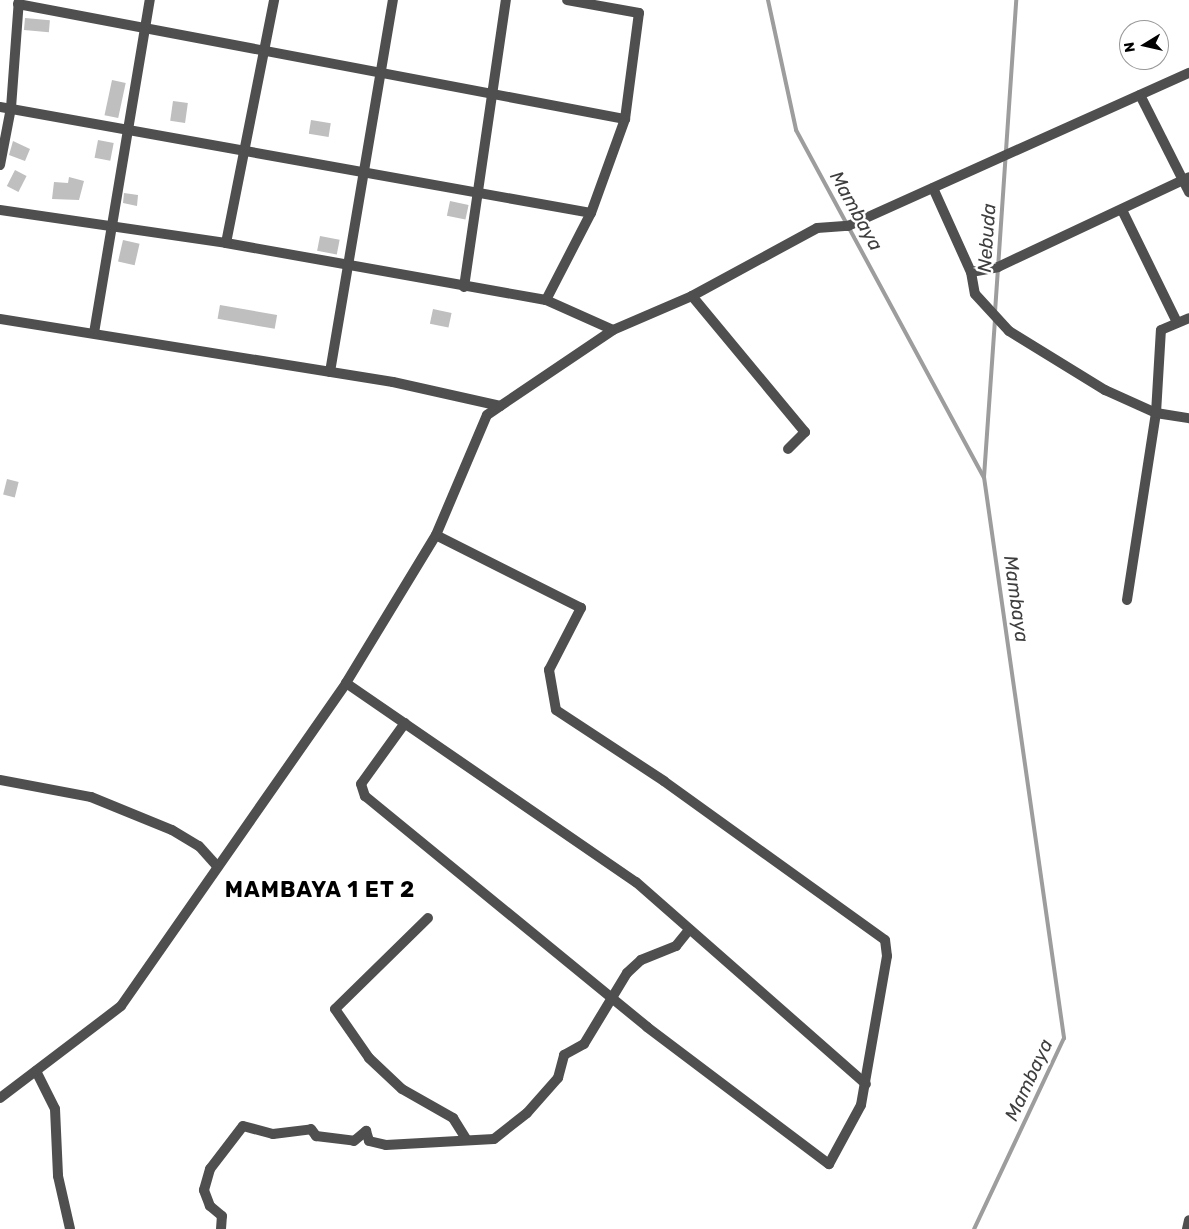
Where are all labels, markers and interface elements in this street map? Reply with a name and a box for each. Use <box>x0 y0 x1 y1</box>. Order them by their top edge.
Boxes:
north arrow <box>1119 20 1169 70</box>
text: N <box>1120 41 1139 54</box>
water label: Mambaya <box>825 167 887 255</box>
water label: Nebuda <box>973 203 1001 273</box>
water label: Mambaya <box>999 554 1033 644</box>
district label: MAMBAYA 1 ET 2 <box>222 877 418 903</box>
water label: Mambaya <box>1000 1036 1058 1124</box>

